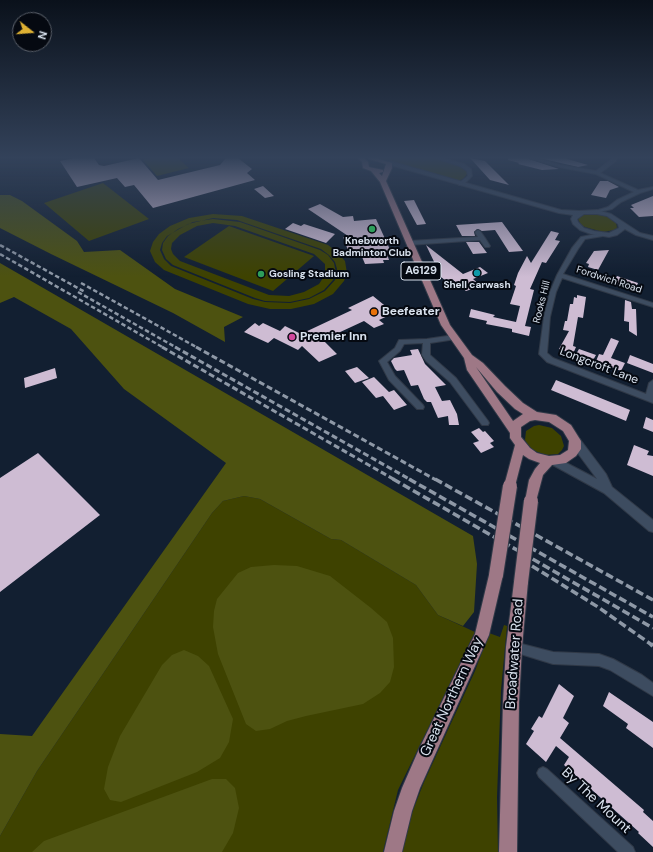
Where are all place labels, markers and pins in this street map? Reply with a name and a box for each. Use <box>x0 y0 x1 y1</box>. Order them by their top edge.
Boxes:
marker: Knebworth Badminton Club <box>367 224 377 234</box>
place label: Knebworth Badminton Club <box>333 235 411 258</box>
place label: Gosling Stadium <box>269 268 349 280</box>
marker: Shell carwash <box>472 268 482 278</box>
marker: Gosling Stadium <box>256 269 266 279</box>
place label: Shell carwash <box>443 279 511 291</box>
place label: Beefeater <box>382 305 440 319</box>
marker: Beefeater <box>369 307 379 317</box>
place label: Premier Inn <box>300 330 367 344</box>
marker: Premier Inn <box>287 332 297 342</box>

